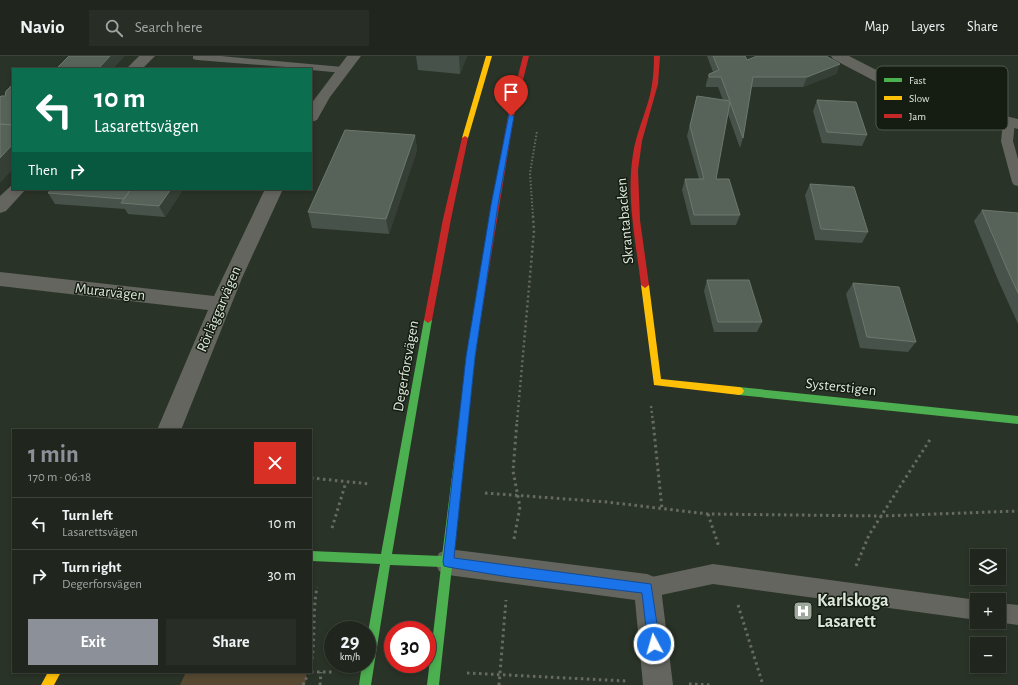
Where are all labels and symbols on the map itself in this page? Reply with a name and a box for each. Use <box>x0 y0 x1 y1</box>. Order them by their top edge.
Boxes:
legend <box>876 66 1008 130</box>
pin <box>494 75 528 116</box>
text: Fast <box>909 75 927 86</box>
text: Slow <box>909 93 930 104</box>
text: Jam <box>909 111 926 122</box>
street label: Skrantabacken <box>614 177 636 265</box>
street label: Rörläggarvägen <box>194 264 244 354</box>
street label: Murarvägen <box>74 281 146 303</box>
street label: Degerforsvägen <box>391 319 421 413</box>
street label: Systerstigen <box>805 376 877 398</box>
place label: Karlskoga Lasarett <box>817 592 889 631</box>
hospital icon: Karlskoga Lasarett <box>792 600 814 622</box>
speed limit sign: 30 <box>384 621 436 673</box>
position arrow <box>633 623 675 665</box>

